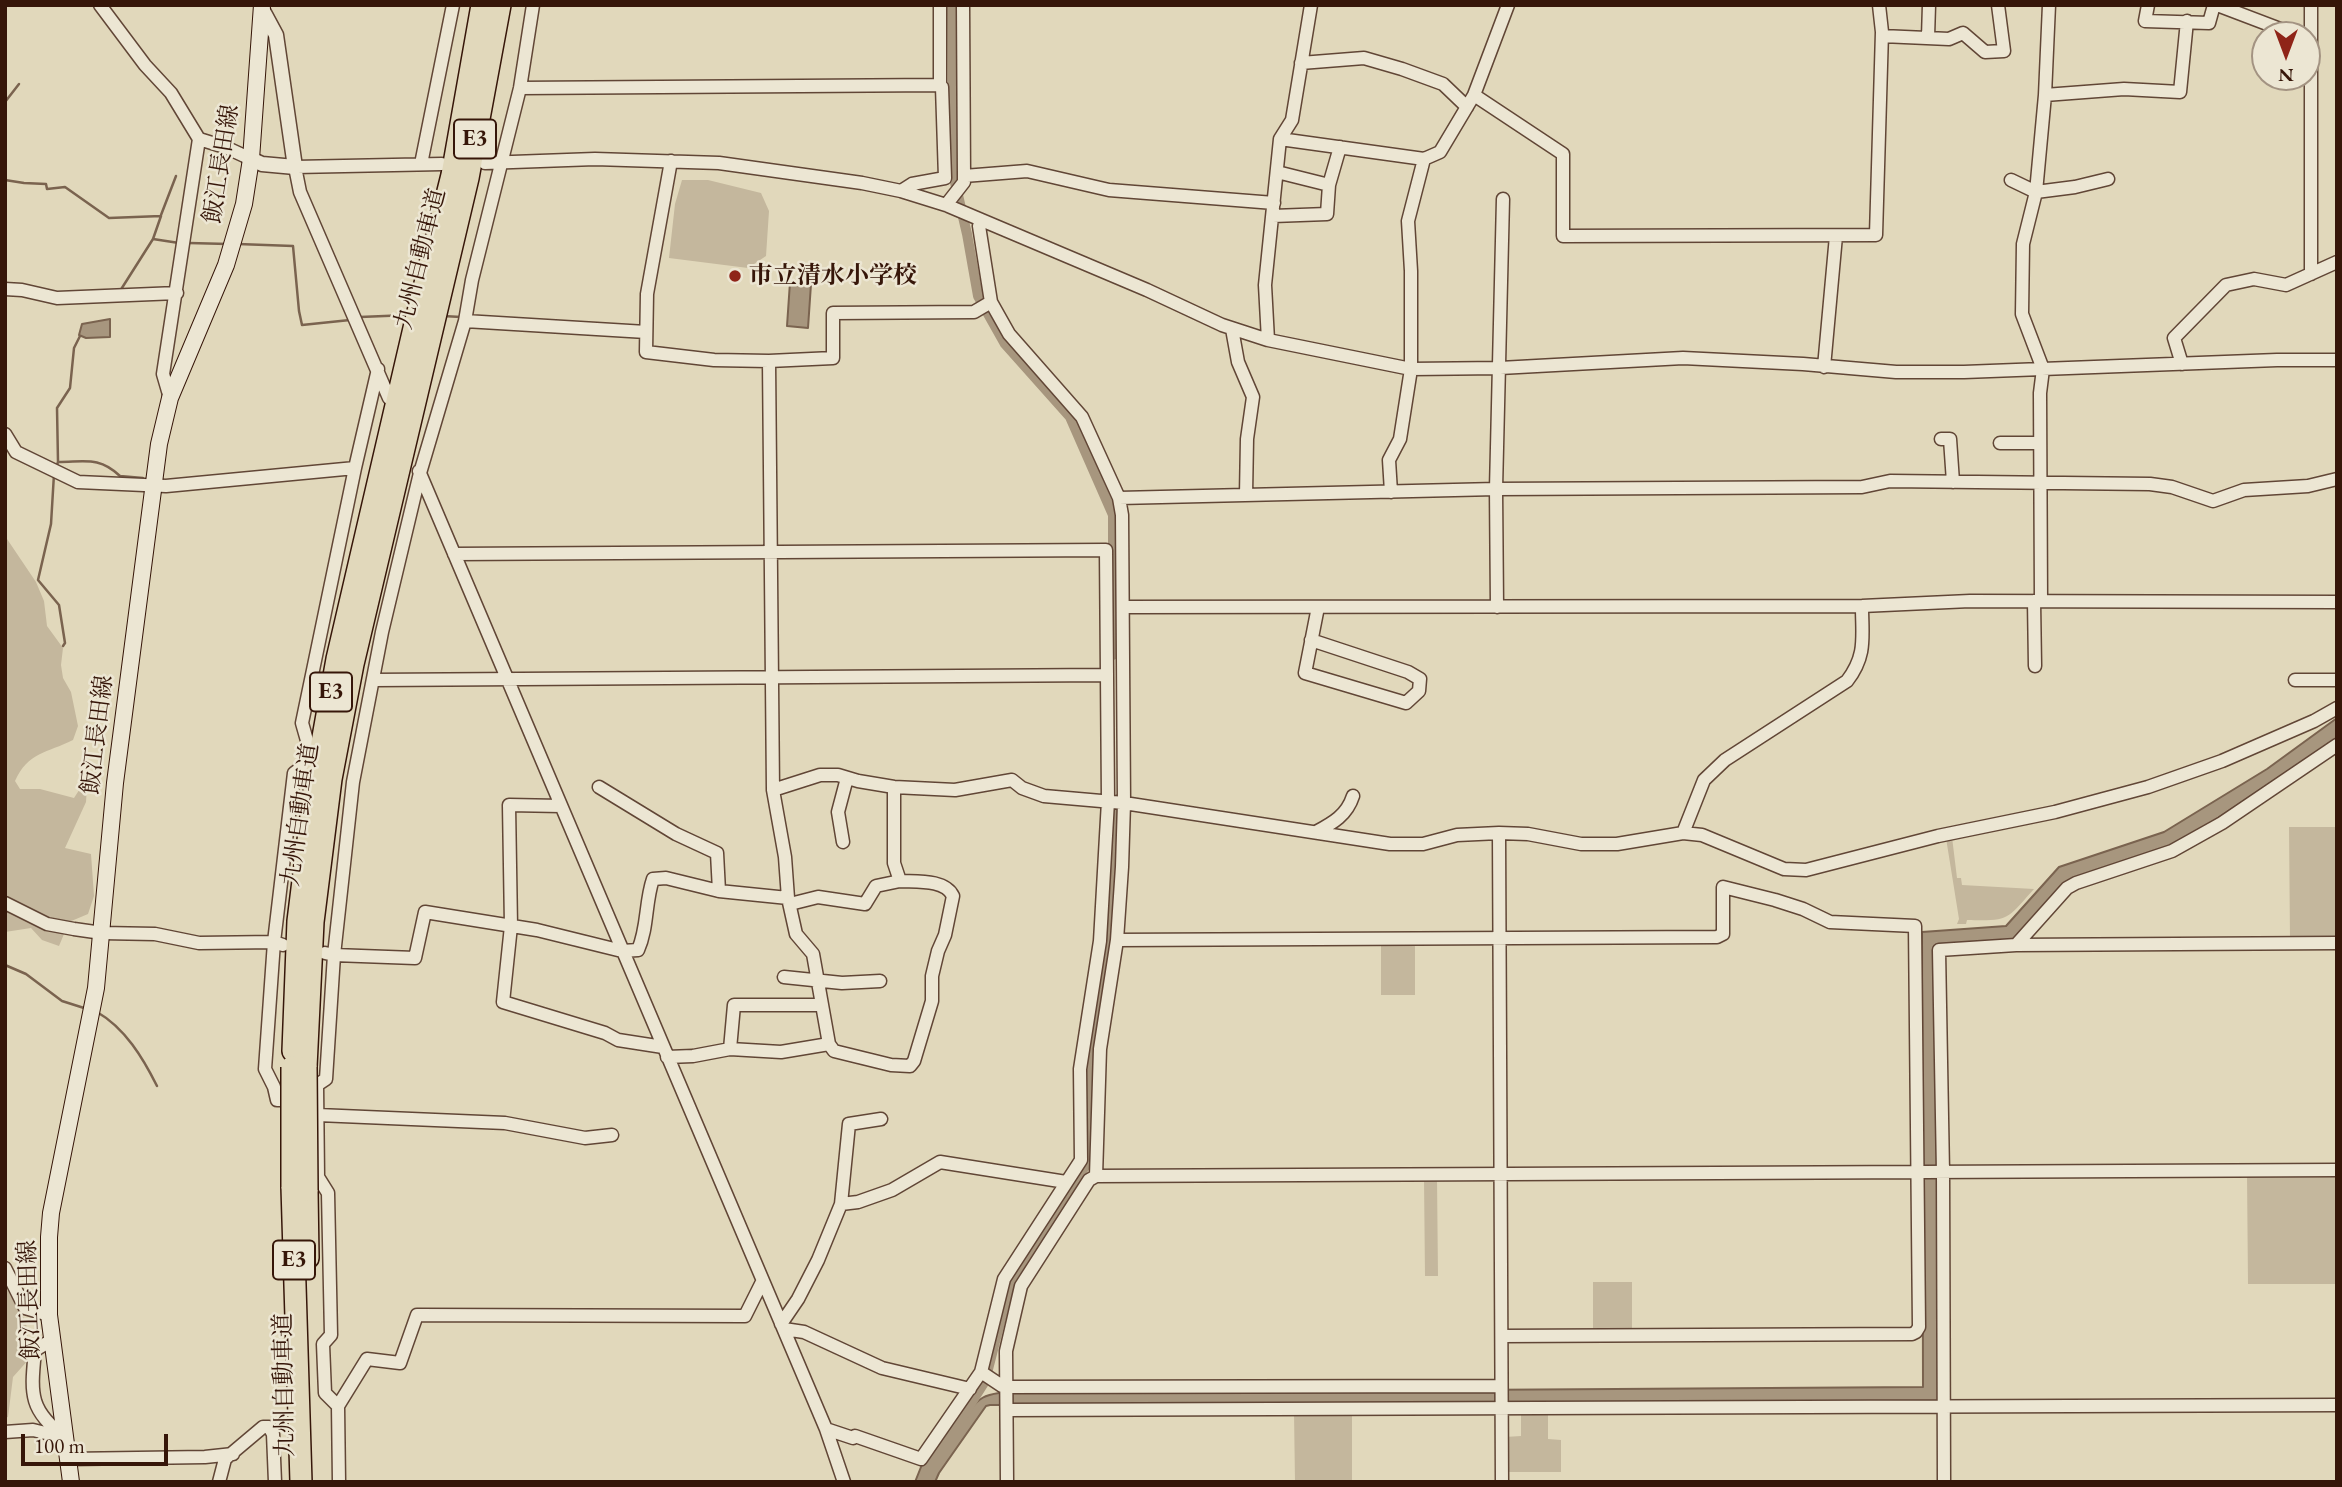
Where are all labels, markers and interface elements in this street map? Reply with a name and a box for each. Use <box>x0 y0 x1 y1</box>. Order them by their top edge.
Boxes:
north arrow <box>2251 21 2321 91</box>
text: N <box>2278 63 2294 88</box>
street label: 飯江長田線 <box>198 102 246 226</box>
road number: E3 <box>454 120 496 158</box>
street label: 九州自動車道 <box>390 186 452 332</box>
place label: 市立清水小学校 <box>749 262 917 290</box>
marker: 市立清水小学校 <box>727 268 743 284</box>
road number: E3 <box>310 672 352 712</box>
street label: 飯江長田線 <box>76 674 120 796</box>
street label: 九州自動車道 <box>277 742 325 888</box>
street label: 飯江長田線 <box>14 1240 46 1360</box>
road number: E3 <box>273 1240 315 1280</box>
street label: 九州自動車道 <box>269 1313 301 1457</box>
scale bar <box>24 1420 172 1464</box>
text: 100 m <box>34 1432 85 1459</box>

